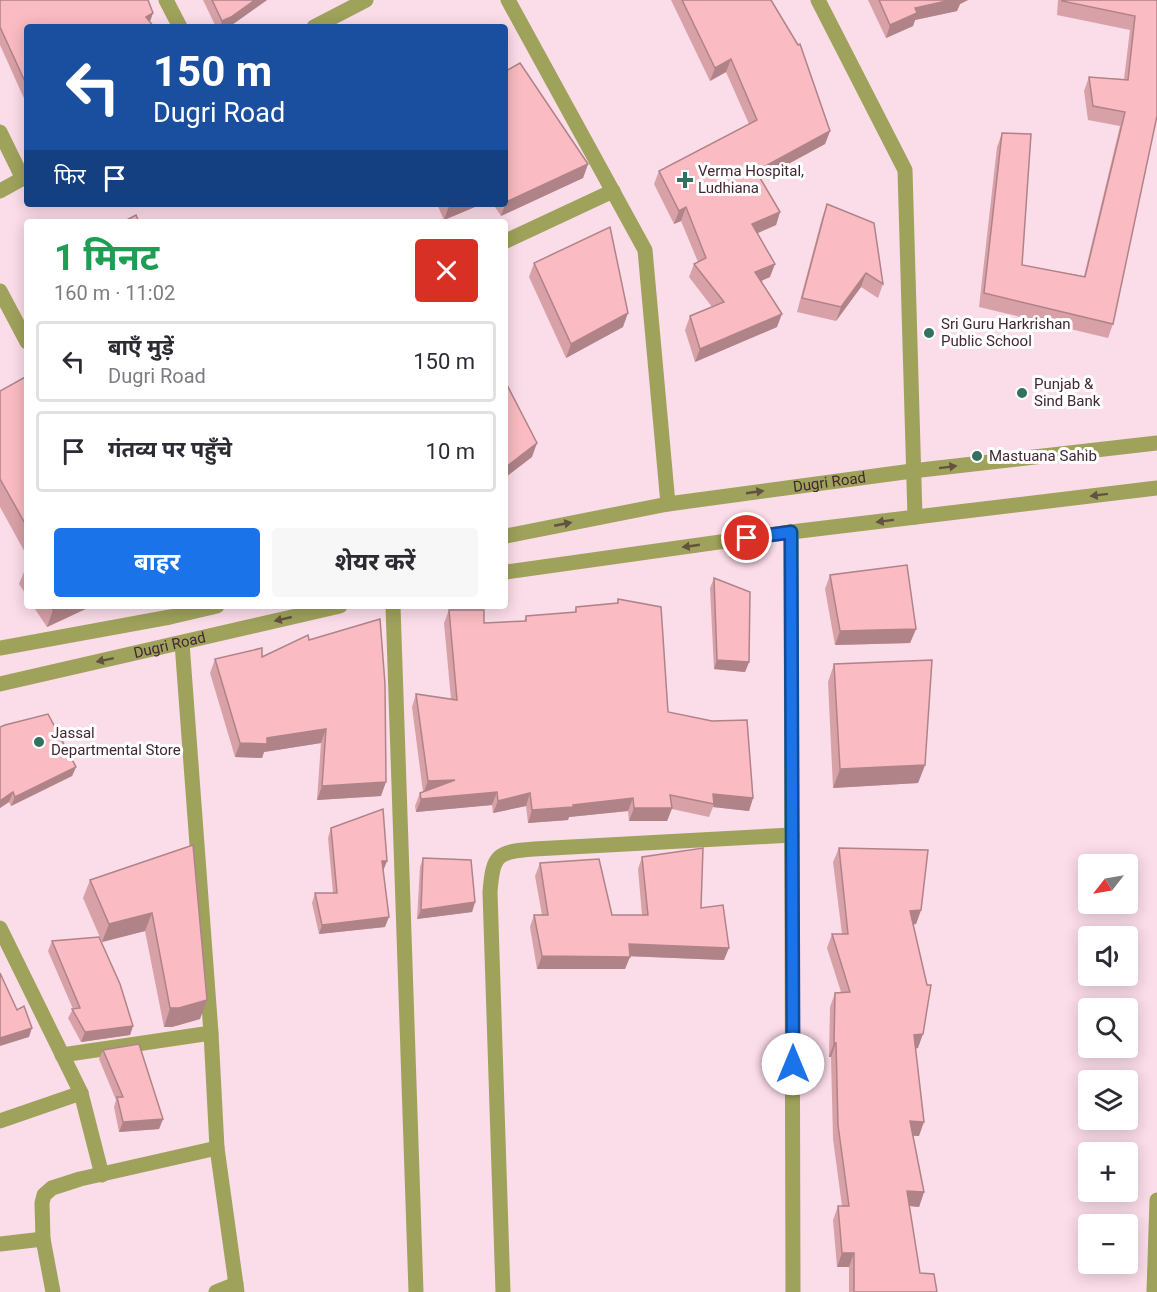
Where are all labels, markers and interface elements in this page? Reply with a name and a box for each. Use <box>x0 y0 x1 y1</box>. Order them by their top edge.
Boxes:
text: 150 m <box>153 47 272 96</box>
icon: left <box>54 48 132 126</box>
text: Dugri Road <box>153 97 285 129</box>
icon: arrive <box>98 162 131 195</box>
place label: Verma Hospital, Ludhiana <box>698 162 804 197</box>
text: फिर <box>54 164 86 189</box>
marker: Verma Hospital, Ludhiana <box>676 171 694 189</box>
text: 1 मिनट <box>54 237 159 279</box>
button: close <box>415 239 478 302</box>
text: 160 m · 11:02 <box>54 281 175 305</box>
place label: Sri Guru Harkrishan Public School <box>941 315 1071 350</box>
marker: Sri Guru Harkrishan Public School <box>922 326 936 340</box>
text: बाएँ मुड़ें <box>108 335 174 360</box>
icon: left <box>57 345 90 378</box>
text: 150 m <box>413 349 475 374</box>
text: Dugri Road <box>108 364 206 388</box>
place label: Punjab & Sind Bank <box>1034 375 1101 410</box>
marker: Punjab & Sind Bank <box>1015 386 1029 400</box>
icon: arrive <box>57 435 90 468</box>
text: गंतव्य पर पहुँचे <box>108 437 232 462</box>
text: 10 m <box>426 439 475 464</box>
place label: Mastuana Sahib <box>989 447 1097 465</box>
marker: Mastuana Sahib <box>970 449 984 463</box>
one-way arrow <box>939 462 958 472</box>
street label: Dugri Road <box>792 468 867 496</box>
one-way arrow <box>746 488 765 497</box>
one-way arrow <box>1089 490 1108 500</box>
pin <box>721 512 772 563</box>
one-way arrow <box>875 516 894 526</box>
one-way arrow <box>553 519 572 528</box>
icon: arrive <box>730 521 763 554</box>
button: बाहर <box>54 528 260 597</box>
button: शेयर करें <box>272 528 478 597</box>
one-way arrow <box>682 541 701 551</box>
one-way arrow <box>273 615 292 625</box>
street label: Dugri Road <box>132 628 207 662</box>
one-way arrow <box>95 656 114 665</box>
place label: Jassal Departmental Store <box>51 724 181 759</box>
marker: Jassal Departmental Store <box>32 735 46 749</box>
north arrow <box>1078 854 1138 914</box>
map controls <box>1078 854 1138 1274</box>
button: sound <box>1078 926 1138 986</box>
button: search <box>1078 998 1138 1058</box>
position arrow <box>761 1032 825 1096</box>
button: layers <box>1078 1070 1138 1130</box>
button: + <box>1078 1142 1138 1202</box>
button: − <box>1078 1214 1138 1274</box>

